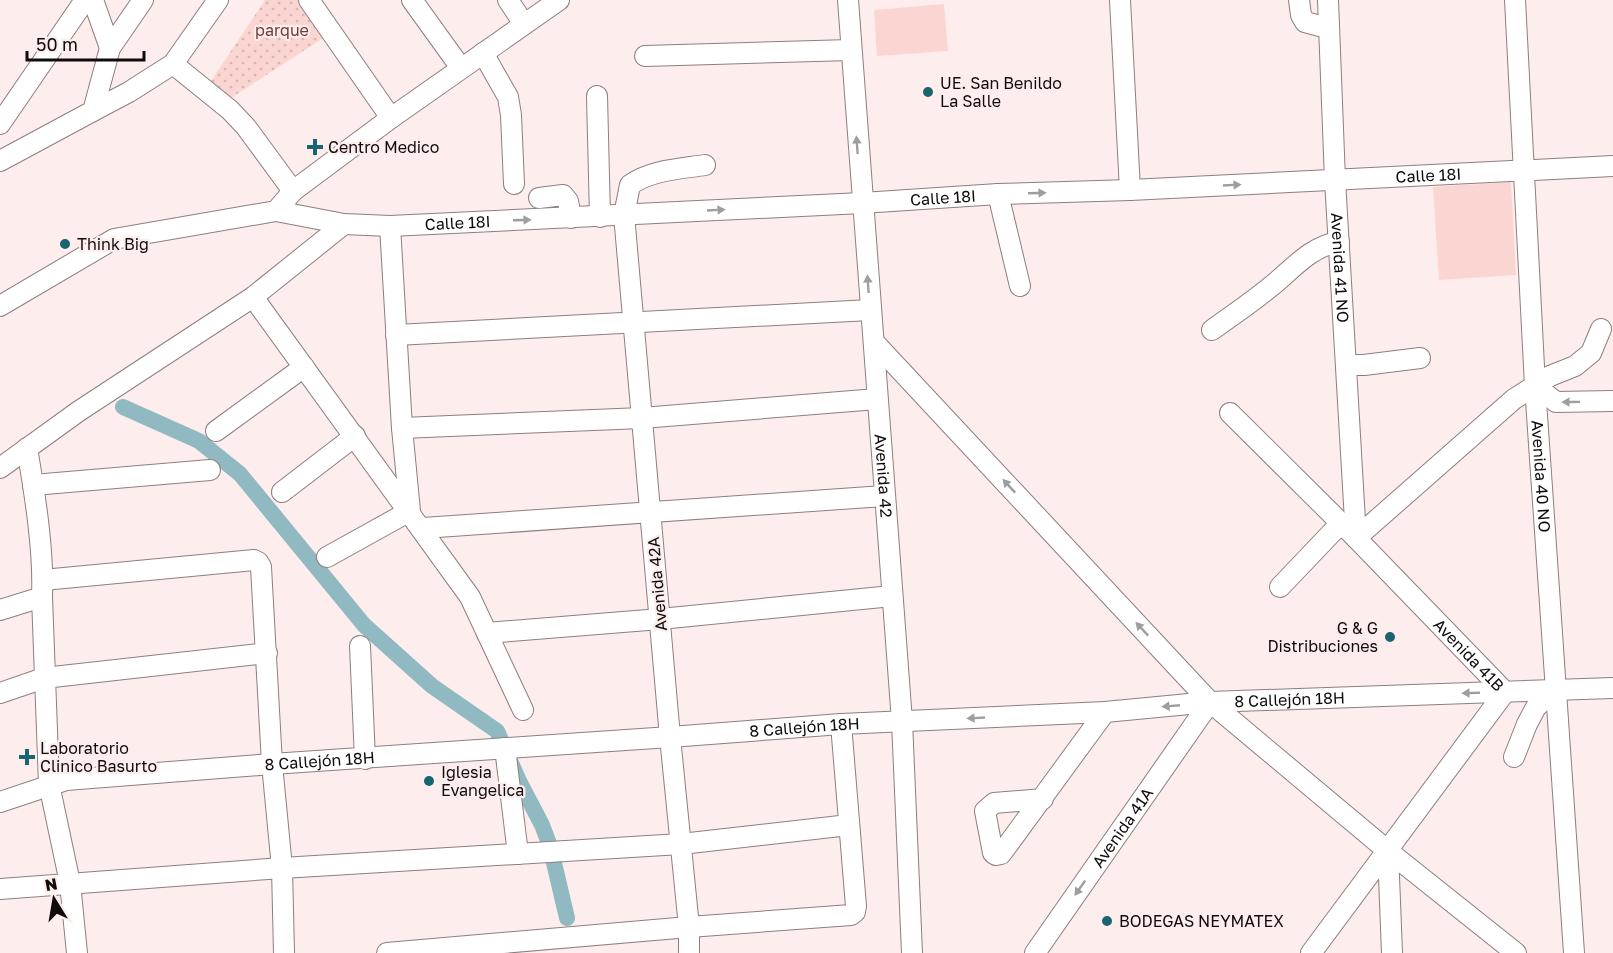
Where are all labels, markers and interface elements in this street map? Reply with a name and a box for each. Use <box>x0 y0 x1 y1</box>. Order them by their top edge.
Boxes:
park label: parque <box>255 20 309 40</box>
scale bar <box>27 24 144 62</box>
text: 50 m <box>36 33 78 55</box>
place label: UE. San Benildo La Salle <box>940 73 1062 111</box>
marker: UE. San Benildo La Salle <box>921 85 935 99</box>
one-way arrow <box>853 135 862 154</box>
place label: Centro Medico <box>328 137 439 157</box>
marker: Centro Medico <box>306 138 324 156</box>
street label: Calle 18I <box>1395 164 1462 187</box>
one-way arrow <box>1222 180 1241 189</box>
street label: Calle 18I <box>909 185 977 210</box>
one-way arrow <box>1027 188 1046 197</box>
one-way arrow <box>707 206 726 215</box>
street label: Calle 18I <box>424 211 491 234</box>
street label: Avenida 41 NO <box>1327 212 1353 323</box>
one-way arrow <box>512 215 531 224</box>
place label: Think Big <box>77 234 149 254</box>
marker: Think Big <box>58 237 72 251</box>
one-way arrow <box>863 274 873 293</box>
one-way arrow <box>1562 397 1581 406</box>
street label: Avenida 40 NO <box>1527 419 1555 533</box>
street label: Avenida 42 <box>871 433 897 518</box>
one-way arrow <box>1002 479 1016 494</box>
street label: Avenida 42A <box>643 536 671 632</box>
street label: Avenida 41B <box>1429 614 1509 695</box>
place label: G & G Distribuciones <box>1267 618 1378 656</box>
one-way arrow <box>1136 622 1149 637</box>
marker: G & G Distribuciones <box>1383 630 1397 644</box>
street label: 8 Callejón 18H <box>1234 687 1345 711</box>
one-way arrow <box>1461 689 1480 698</box>
one-way arrow <box>1161 701 1180 711</box>
street label: 8 Callejón 18H <box>749 713 860 741</box>
one-way arrow <box>967 713 986 722</box>
place label: Laboratorio Clinico Basurto <box>40 738 157 776</box>
street label: 8 Callejón 18H <box>264 747 376 775</box>
marker: Laboratorio Clinico Basurto <box>18 748 36 766</box>
place label: Iglesia Evangelica <box>441 762 524 800</box>
marker: Iglesia Evangelica <box>422 774 436 788</box>
street label: Avenida 41A <box>1088 783 1157 871</box>
north arrow <box>24 869 84 929</box>
text: N <box>43 873 59 895</box>
one-way arrow <box>1074 879 1086 895</box>
place label: BODEGAS NEYMATEX <box>1119 911 1284 931</box>
marker: BODEGAS NEYMATEX <box>1100 914 1114 928</box>

